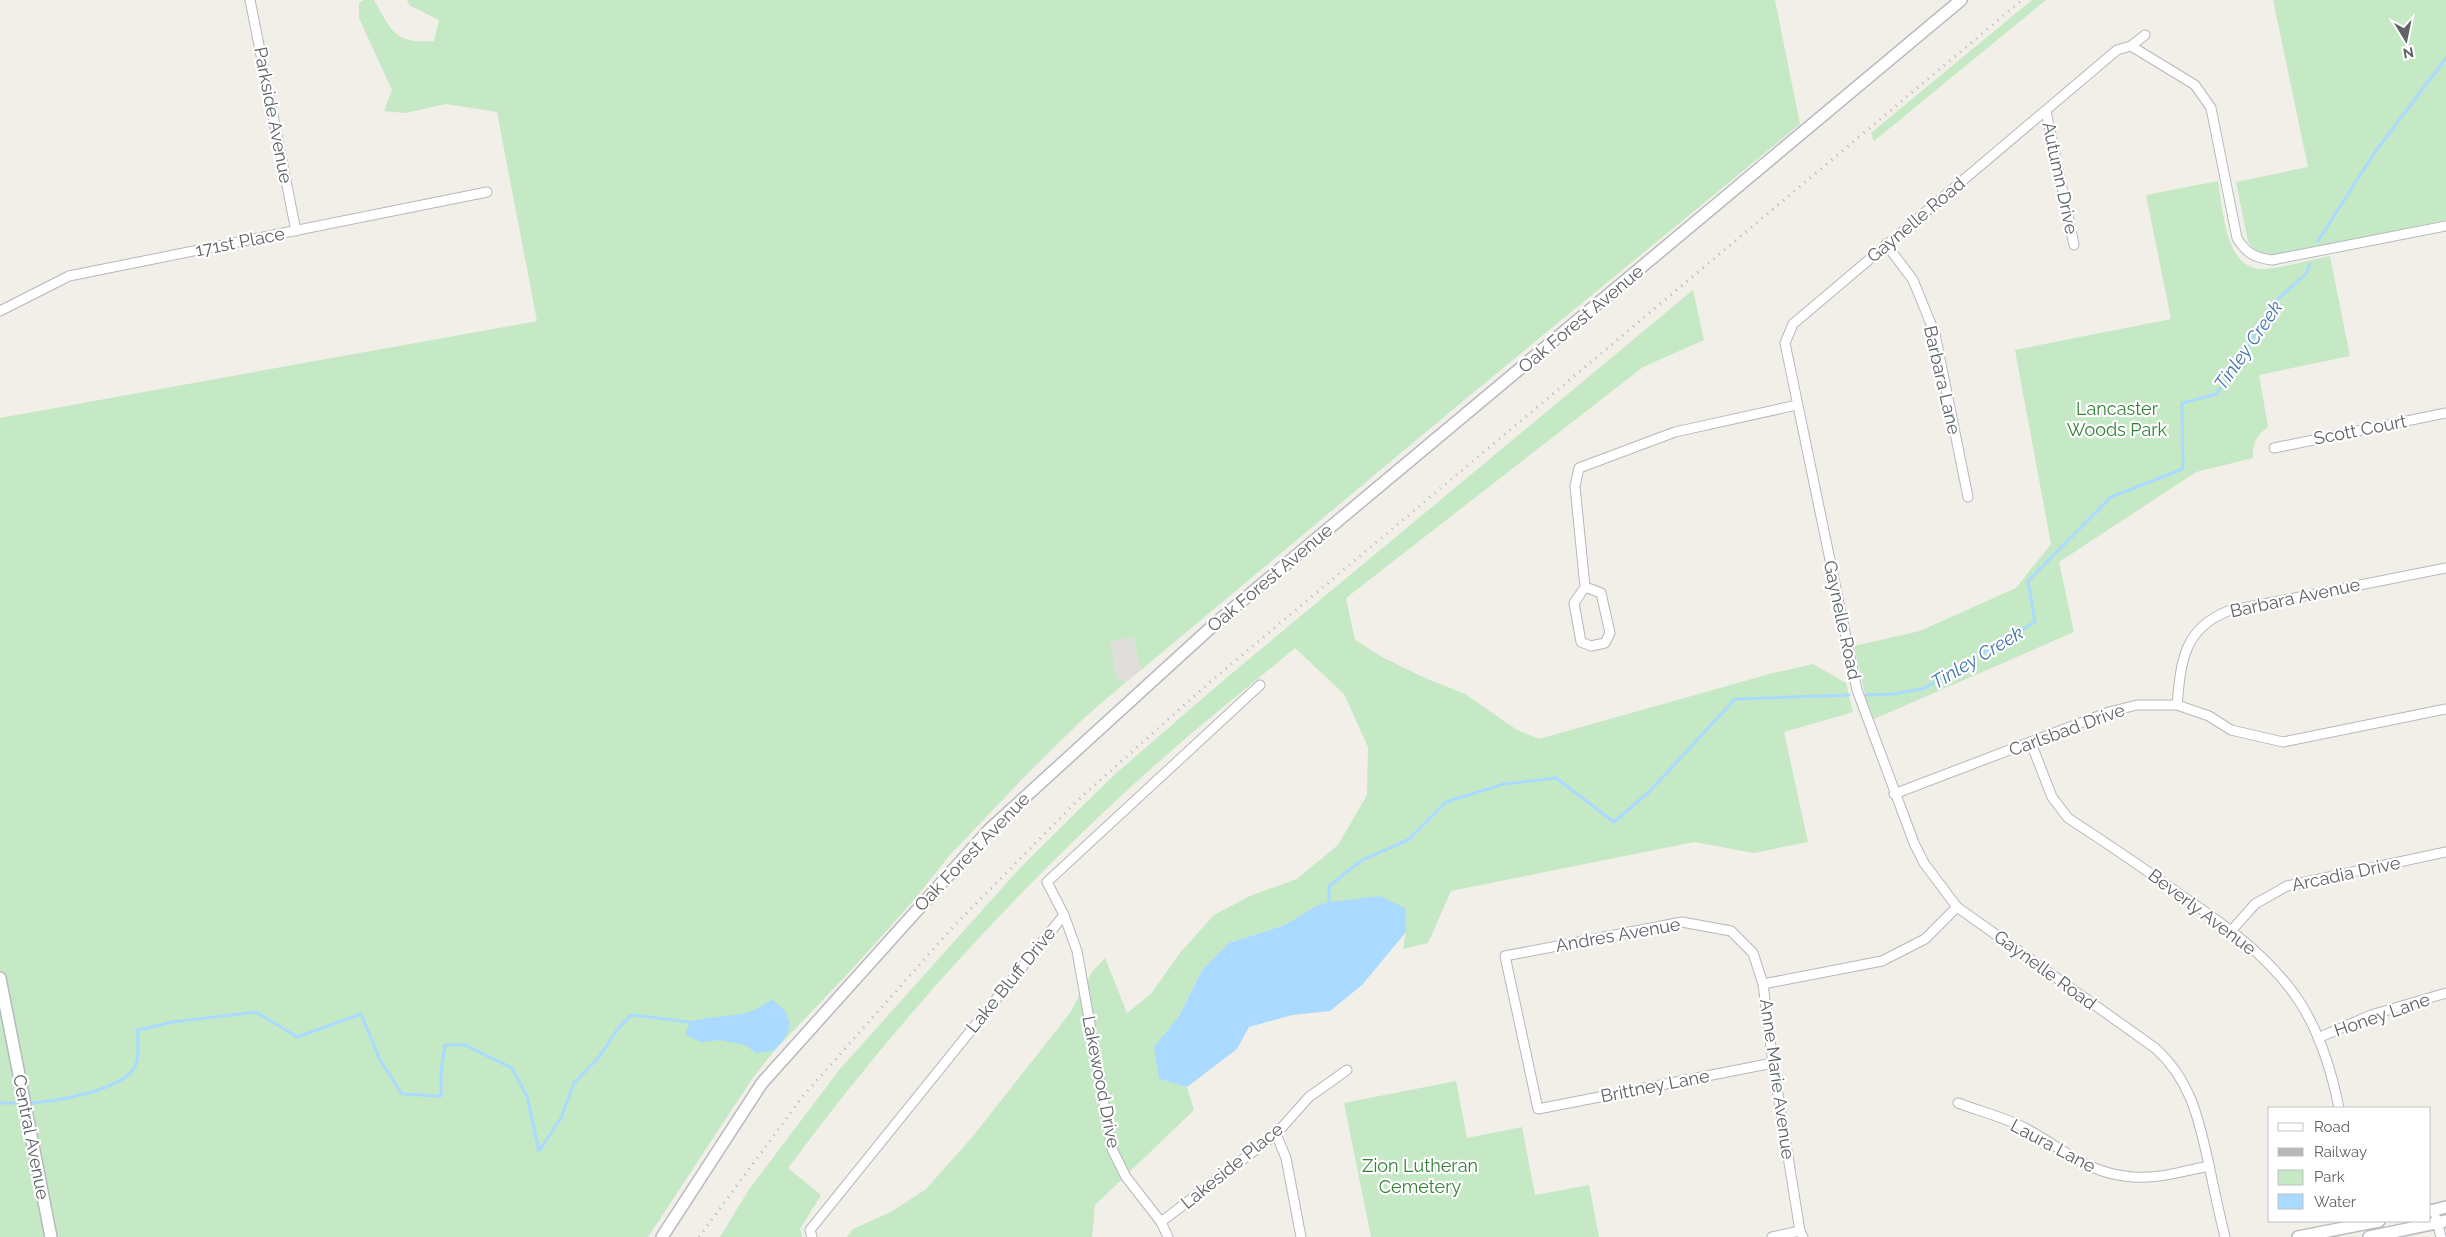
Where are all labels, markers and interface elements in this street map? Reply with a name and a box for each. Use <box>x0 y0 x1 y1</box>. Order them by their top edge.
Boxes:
north arrow <box>2381 15 2431 65</box>
text: N <box>2402 44 2415 62</box>
street label: Parkside Avenue <box>250 45 297 185</box>
street label: Autumn Drive <box>2038 120 2083 236</box>
street label: Gaynelle Road <box>1862 173 1969 267</box>
street label: 171st Place <box>193 222 287 260</box>
street label: Oak Forest Avenue <box>1514 260 1648 377</box>
water label: Tinley Creek <box>2209 296 2287 394</box>
street label: Barbara Lane <box>1920 323 1965 437</box>
park label: Lancaster Woods Park <box>2067 398 2168 440</box>
street label: Scott Court <box>2312 410 2408 449</box>
street label: Oak Forest Avenue <box>1203 519 1337 636</box>
street label: Gaynelle Road <box>1820 558 1865 681</box>
street label: Barbara Avenue <box>2228 573 2362 622</box>
water label: Tinley Creek <box>1927 621 2027 693</box>
street label: Carlsbad Drive <box>2006 699 2128 760</box>
street label: Oak Forest Avenue <box>910 788 1034 915</box>
street label: Arcadia Drive <box>2290 852 2402 895</box>
street label: Beverly Avenue <box>2144 864 2261 959</box>
street label: Andres Avenue <box>1554 913 1682 956</box>
street label: Lake Bluff Drive <box>962 922 1060 1037</box>
street label: Gaynelle Road <box>1990 925 2101 1014</box>
street label: Honey Lane <box>2331 988 2433 1041</box>
street label: Anne Marie Avenue <box>1756 997 1799 1161</box>
street label: Lakewood Drive <box>1078 1014 1125 1150</box>
street label: Brittney Lane <box>1599 1065 1711 1106</box>
street label: Central Avenue <box>9 1073 54 1202</box>
legend <box>2268 1107 2431 1222</box>
street label: Laura Lane <box>2007 1114 2100 1177</box>
street label: Lakeside Place <box>1176 1118 1287 1213</box>
text: Road <box>2314 1118 2350 1136</box>
text: Railway <box>2314 1143 2367 1161</box>
park label: Zion Lutheran Cemetery <box>1362 1155 1478 1197</box>
text: Park <box>2314 1168 2345 1186</box>
text: Water <box>2314 1193 2357 1211</box>

